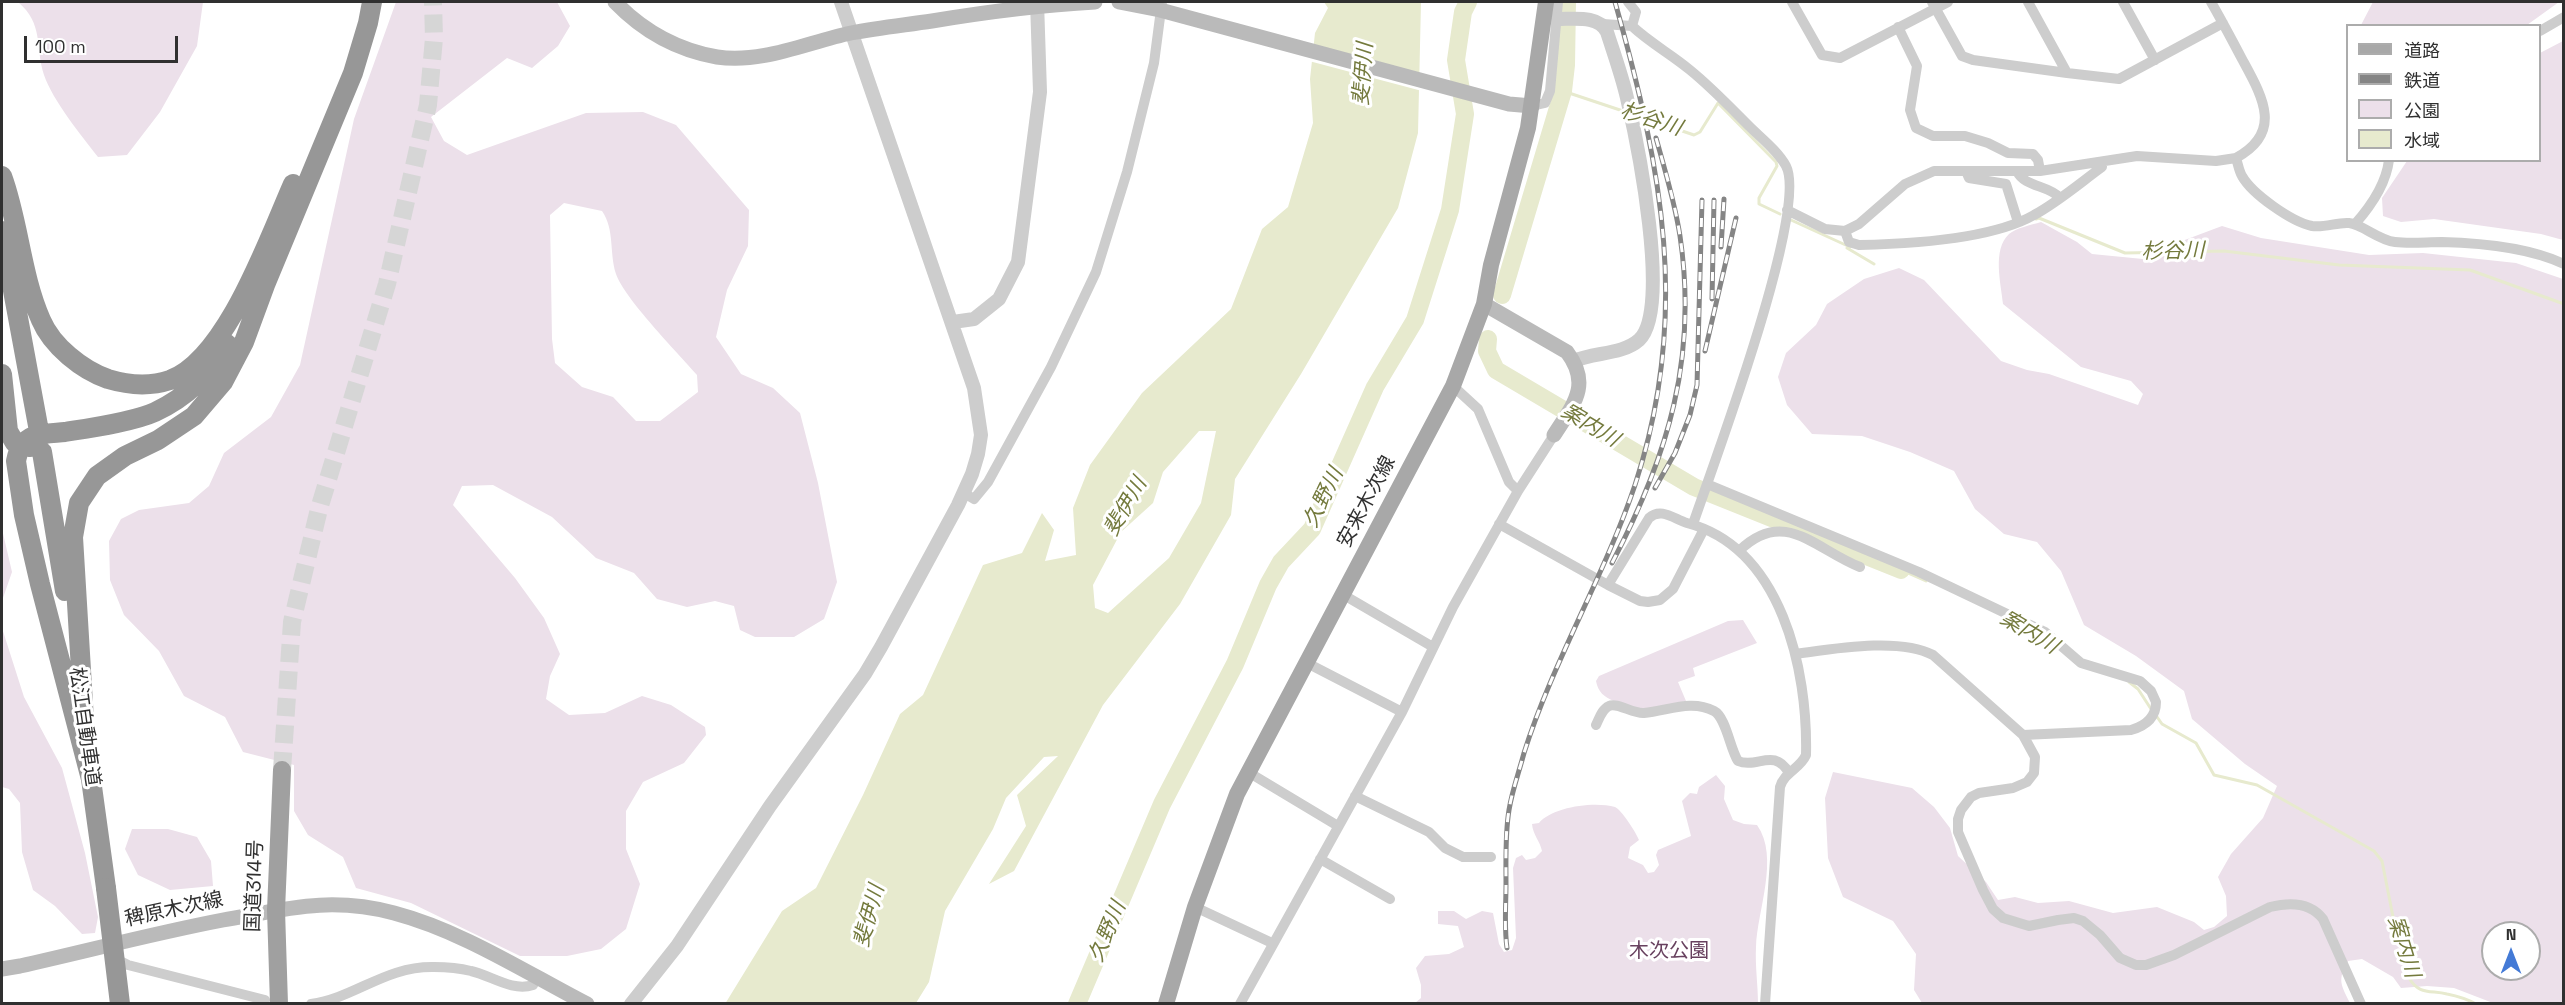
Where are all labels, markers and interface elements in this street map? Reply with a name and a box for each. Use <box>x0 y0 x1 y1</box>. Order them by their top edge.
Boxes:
scale bar <box>27 24 182 62</box>
legend <box>2346 24 2541 162</box>
text: 100 m <box>35 35 86 58</box>
text: 道路 <box>2404 39 2440 62</box>
water label: 斐伊川 <box>1349 42 1379 106</box>
text: 鉄道 <box>2404 69 2440 92</box>
water label: 杉谷川 <box>1617 98 1685 142</box>
text: 公園 <box>2404 99 2440 122</box>
text: 水域 <box>2404 129 2440 152</box>
water label: 杉谷川 <box>2141 239 2205 265</box>
water label: 案内川 <box>1557 399 1623 453</box>
street label: 安来木次線 <box>1333 452 1401 552</box>
water label: 久野川 <box>1299 464 1349 532</box>
water label: 斐伊川 <box>1099 473 1153 541</box>
water label: 案内川 <box>1996 606 2062 660</box>
street label: 松江自動車道 <box>64 666 104 788</box>
street label: 国道314号 <box>241 839 269 933</box>
water label: 斐伊川 <box>850 882 890 950</box>
street label: 稗原木次線 <box>123 888 225 932</box>
water label: 久野川 <box>1084 898 1132 966</box>
water label: 案内川 <box>2382 913 2424 981</box>
north arrow <box>2481 921 2541 981</box>
text: N <box>2506 924 2516 945</box>
park label: 木次公園 <box>1629 940 1709 964</box>

